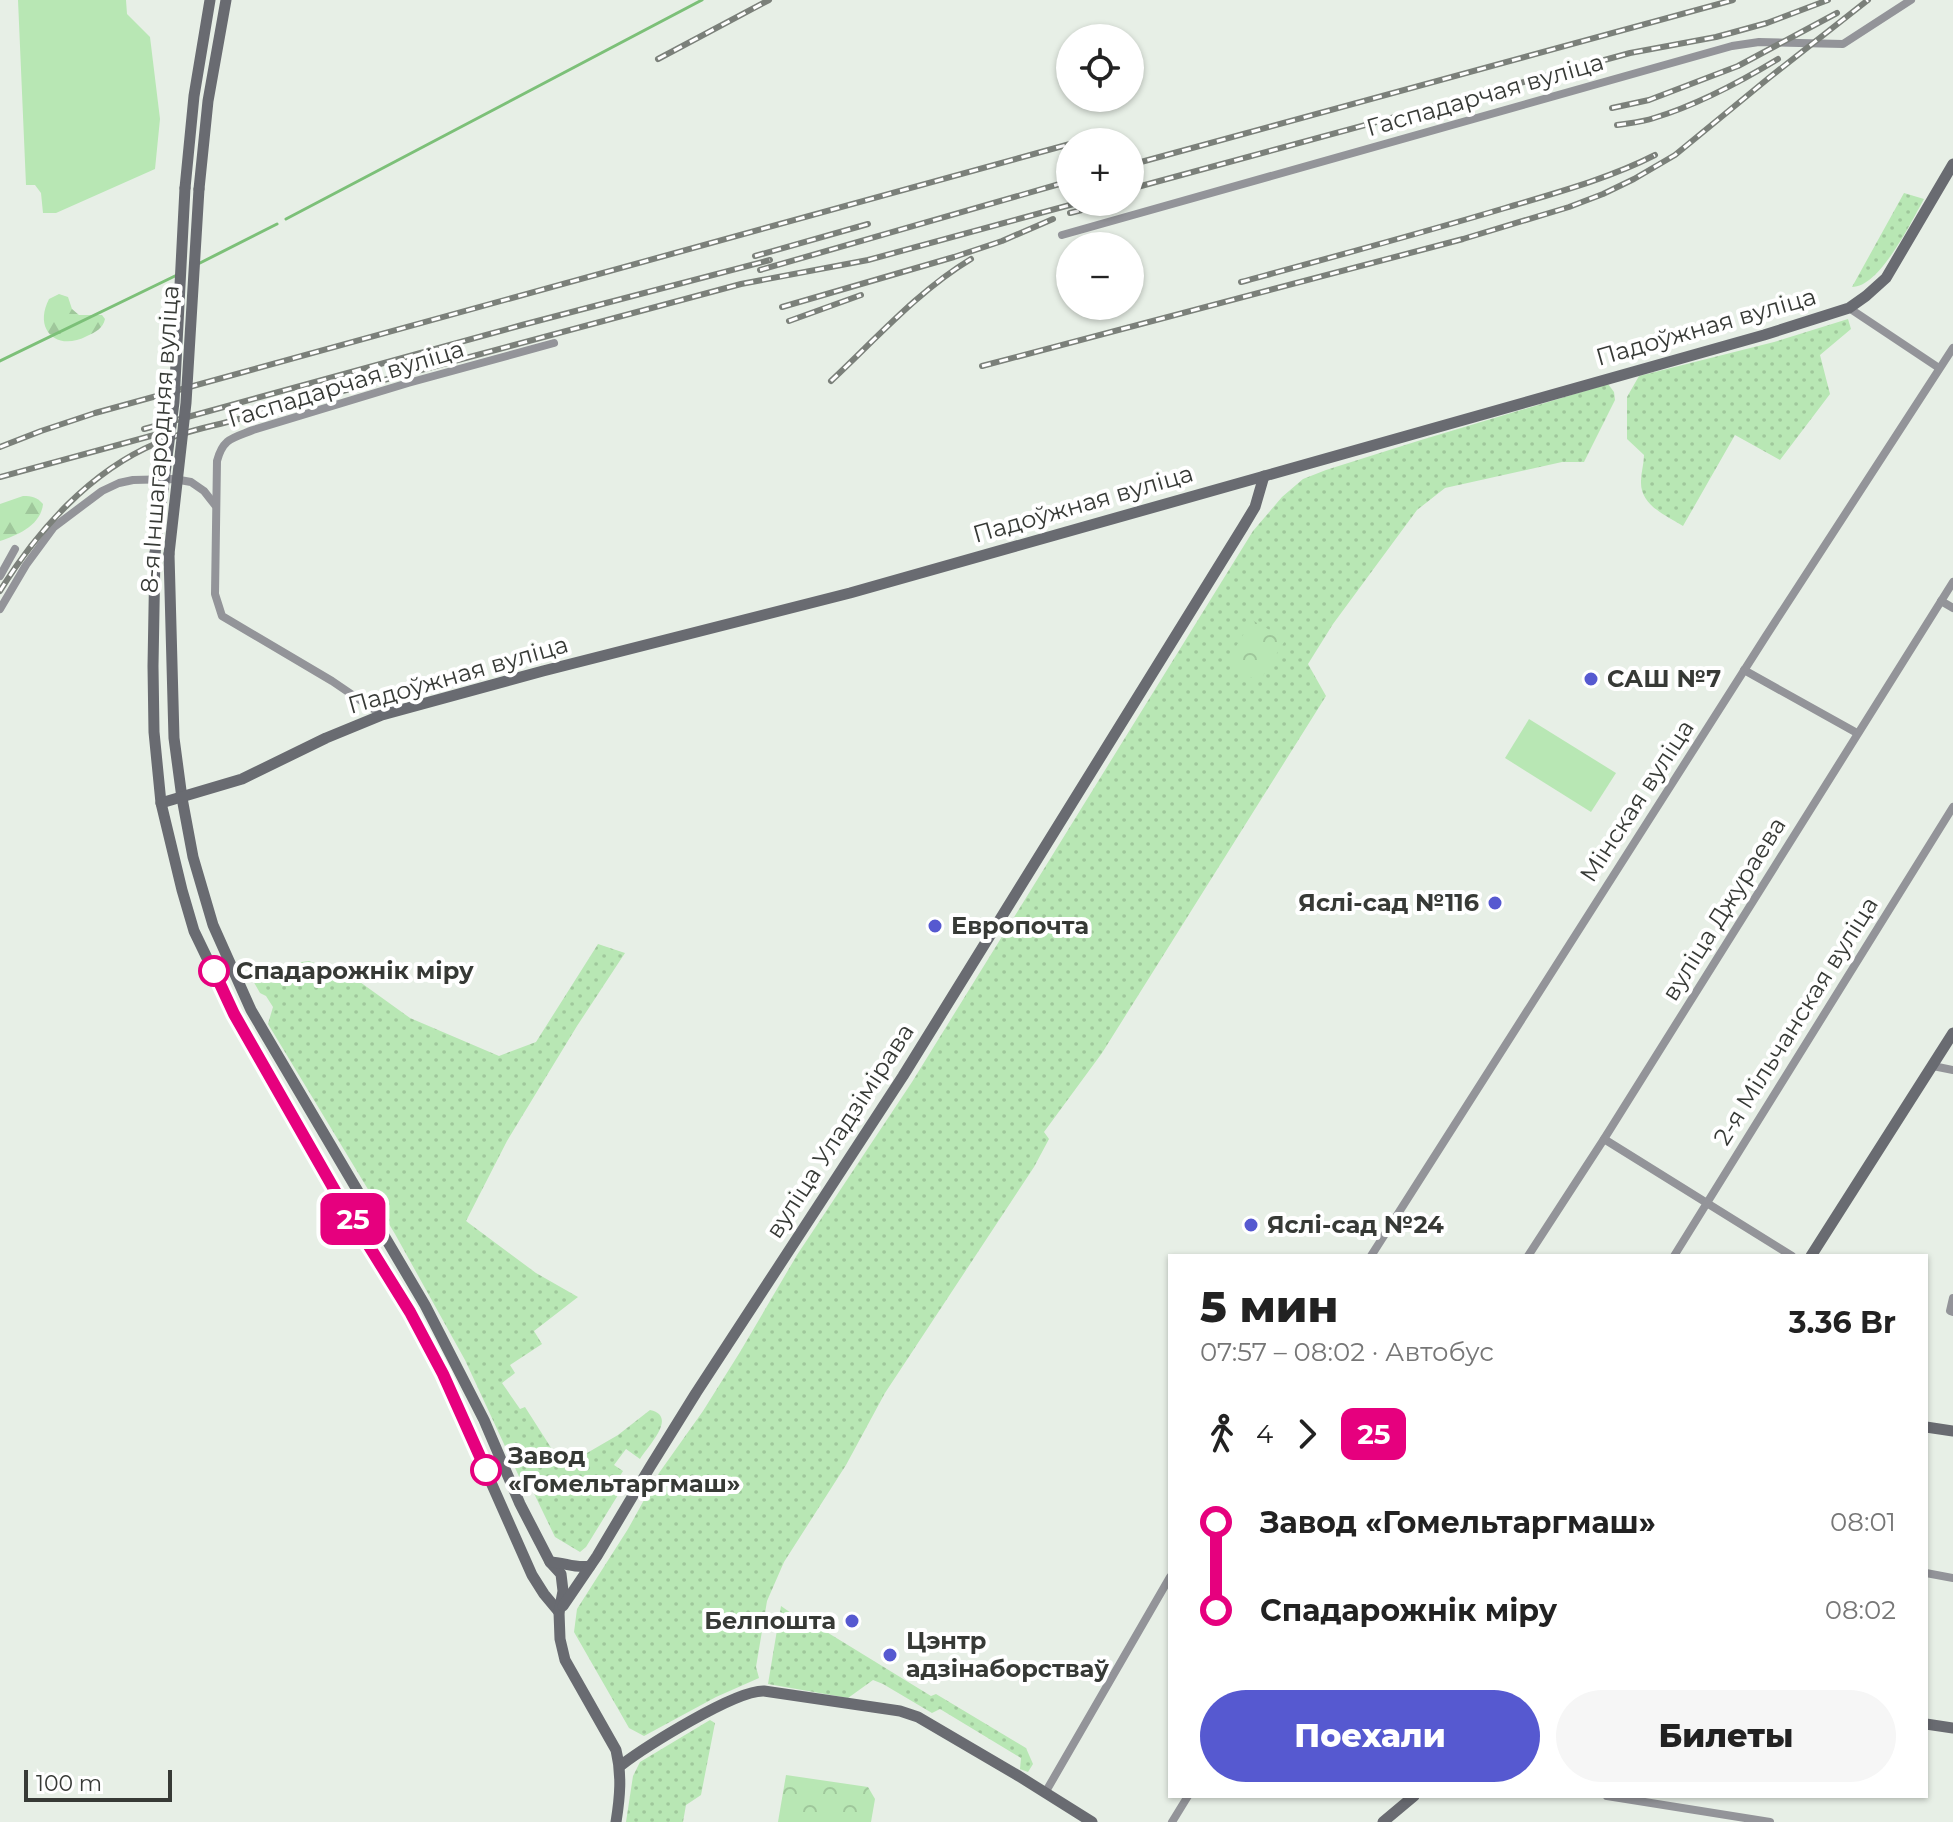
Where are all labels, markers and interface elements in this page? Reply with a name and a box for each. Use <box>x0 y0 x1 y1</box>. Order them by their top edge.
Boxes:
map controls <box>1056 24 1144 320</box>
button: locate <box>1056 24 1144 112</box>
street label: Гаспадарчая вуліца <box>1363 47 1607 142</box>
button: + <box>1056 128 1144 216</box>
button: − <box>1056 232 1144 320</box>
street label: Падоўжная вуліца <box>1592 281 1819 372</box>
street label: 8-я Іншагародняя вуліца <box>134 284 185 594</box>
street label: Гаспадарчая вуліца <box>224 334 468 433</box>
street label: Падоўжная вуліца <box>969 458 1196 549</box>
street label: Падоўжная вуліца <box>344 629 571 720</box>
place label: САШ №7 <box>1607 664 1721 693</box>
marker: САШ №7 <box>1582 670 1600 688</box>
street label: Мінская вуліца <box>1573 714 1700 887</box>
street label: вуліца Джураева <box>1655 812 1792 1006</box>
place label: Яслі-сад №116 <box>1298 888 1479 917</box>
street label: 2-я Мільчанская вуліца <box>1707 891 1884 1150</box>
marker: Яслі-сад №116 <box>1486 894 1504 912</box>
place label: Европочта <box>951 911 1089 940</box>
marker: Европочта <box>926 917 944 935</box>
marker: Спадарожнік міру <box>199 956 229 986</box>
place label: Спадарожнік міру <box>236 956 474 985</box>
street label: вуліца Уладзімірава <box>759 1018 920 1243</box>
line badge: 25 <box>317 1193 389 1245</box>
text: 25 <box>336 1202 370 1236</box>
place label: Яслі-сад №24 <box>1267 1210 1444 1239</box>
marker: Яслі-сад №24 <box>1242 1216 1260 1234</box>
text: 5 мин <box>1200 1279 1338 1333</box>
text: 3.36 Br <box>1789 1304 1896 1341</box>
text: 07:57 – 08:02 · Автобус <box>1200 1336 1494 1368</box>
icon: walk <box>1200 1412 1244 1456</box>
icon: forward <box>1285 1412 1329 1456</box>
text: 25 <box>1357 1417 1390 1451</box>
text: 4 <box>1256 1418 1273 1450</box>
place label: Завод «Гомельтаргмаш» <box>507 1441 740 1498</box>
marker: Завод «Гомельтаргмаш» <box>471 1455 501 1485</box>
text: Завод «Гомельтаргмаш» <box>1260 1504 1656 1541</box>
text: 08:01 <box>1830 1506 1896 1538</box>
text: Спадарожнік міру <box>1260 1592 1557 1629</box>
text: 08:02 <box>1825 1594 1896 1626</box>
place label: Белпошта <box>704 1606 836 1635</box>
marker: Белпошта <box>843 1612 861 1630</box>
place label: Цэнтр адзінаборстваў <box>906 1626 1109 1683</box>
marker: Цэнтр адзінаборстваў <box>881 1646 899 1664</box>
button: Поехали <box>1200 1690 1540 1782</box>
button: Билеты <box>1556 1690 1896 1782</box>
scale bar <box>24 1766 172 1802</box>
text: 100 m <box>36 1770 102 1797</box>

